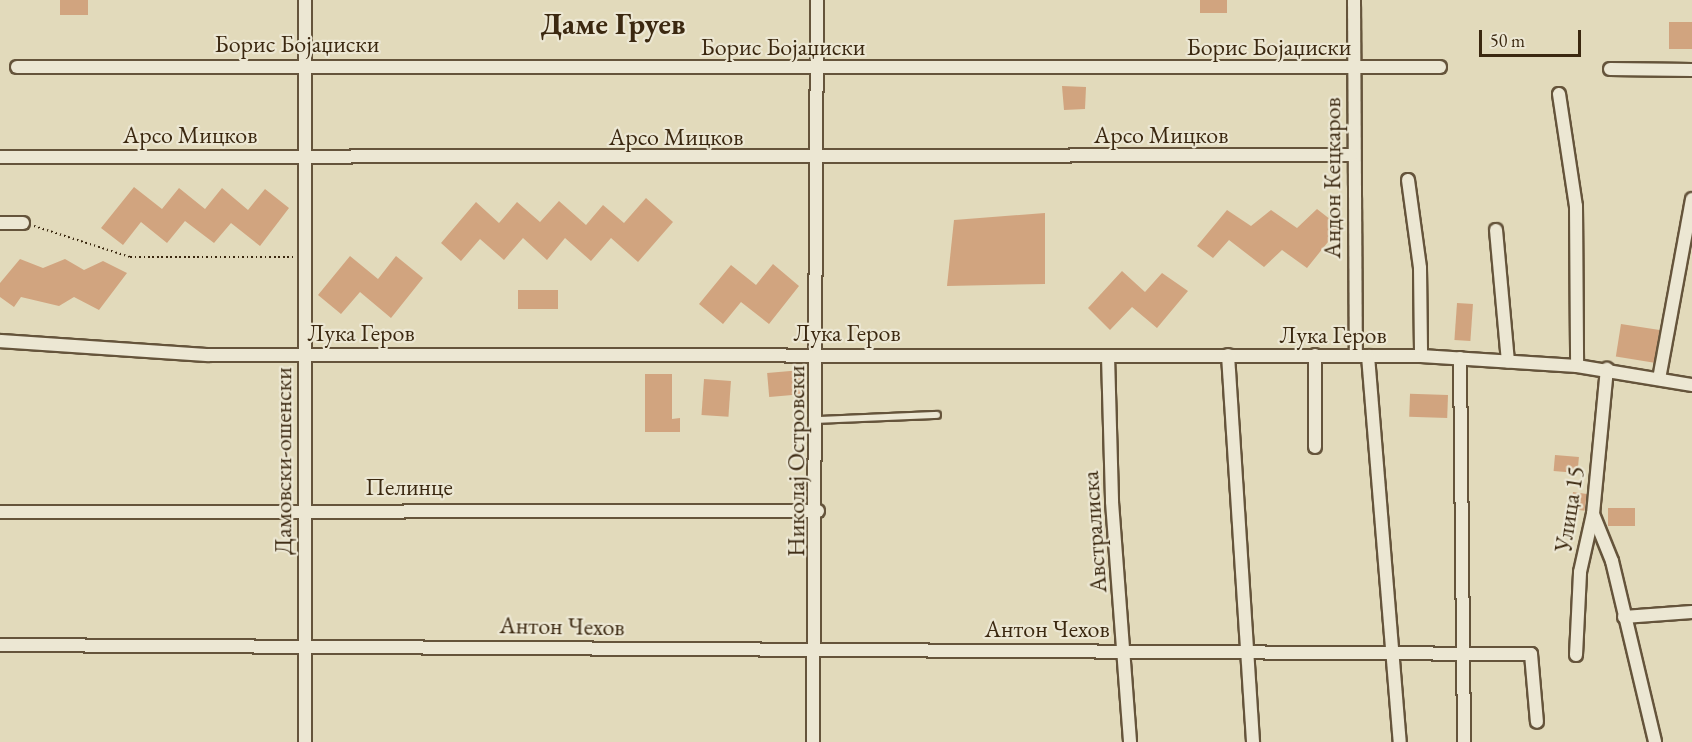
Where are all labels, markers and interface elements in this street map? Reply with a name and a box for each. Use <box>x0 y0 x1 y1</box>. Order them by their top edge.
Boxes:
district label: Даме Груев <box>541 6 685 42</box>
scale bar <box>1482 18 1584 56</box>
text: 50 m <box>1490 29 1525 52</box>
street label: Борис Бојаџиски <box>215 30 379 58</box>
street label: Борис Бојаџиски <box>701 33 865 61</box>
street label: Борис Бојаџиски <box>1187 33 1351 61</box>
street label: Андон Кецкаров <box>1318 97 1346 259</box>
street label: Арсо Мицков <box>123 121 257 149</box>
street label: Арсо Мицков <box>1094 121 1228 149</box>
street label: Арсо Мицков <box>609 123 743 151</box>
street label: Лука Геров <box>307 319 415 347</box>
street label: Лука Геров <box>793 319 901 347</box>
street label: Лука Геров <box>1279 321 1387 349</box>
street label: Николај Островски <box>782 365 810 557</box>
street label: Дамовски-ошенски <box>269 367 297 555</box>
street label: Улица 15 <box>1548 464 1590 554</box>
street label: Австралиска <box>1075 470 1113 594</box>
street label: Пелинце <box>365 473 453 501</box>
street label: Антон Чехов <box>499 611 625 641</box>
street label: Антон Чехов <box>984 615 1110 643</box>

